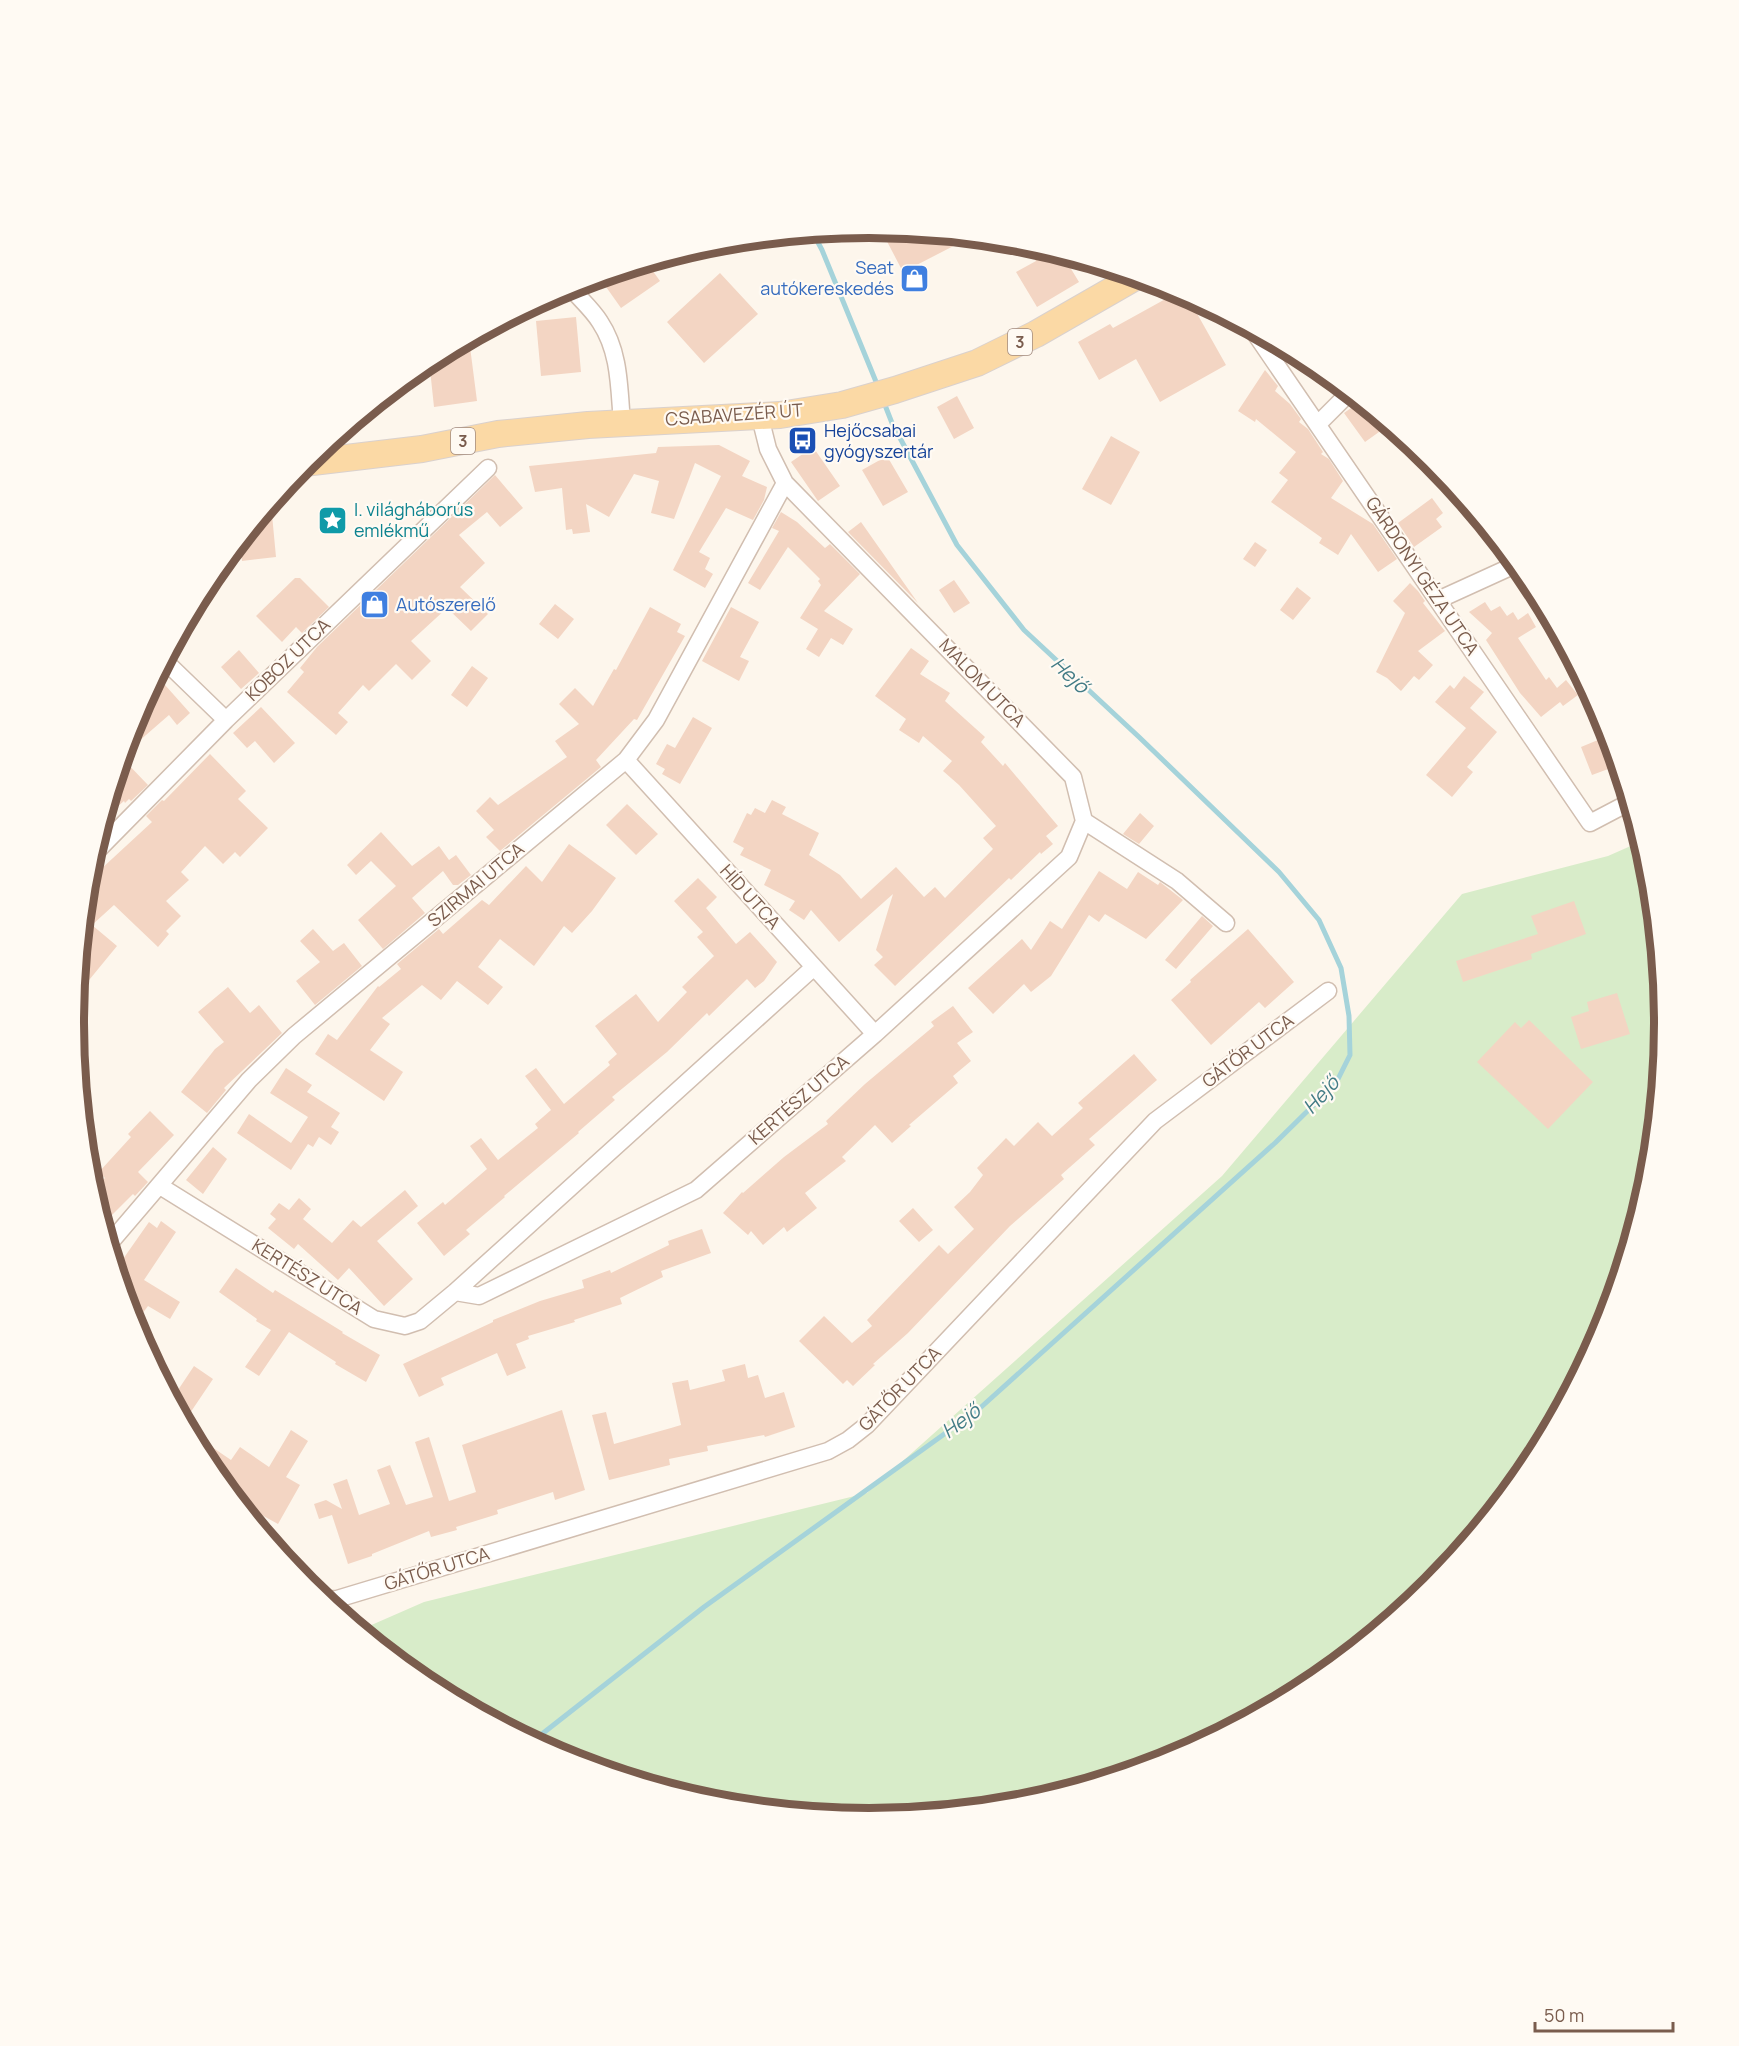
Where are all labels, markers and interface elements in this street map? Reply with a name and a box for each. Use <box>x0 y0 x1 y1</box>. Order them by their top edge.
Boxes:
place label: Seat autókereskedés <box>760 255 894 300</box>
shop icon: Seat autókereskedés <box>899 262 931 294</box>
road number: 3 <box>1008 329 1032 355</box>
street label: CSABAVEZÉR ÚT <box>664 397 804 431</box>
place label: Hejőcsabai gyógyszertár <box>824 418 934 463</box>
bus stop icon: Hejőcsabai gyógyszertár <box>787 425 819 457</box>
road number: 3 <box>451 428 475 454</box>
street label: GÁRDONYI GÉZA UTCA <box>1361 491 1485 660</box>
place label: I. világháborús emlékmű <box>354 497 473 542</box>
place icon: I. világháborús emlékmű <box>317 504 349 536</box>
shop icon: Autószerelő <box>359 589 391 621</box>
place label: Autószerelő <box>396 592 496 616</box>
street label: KOBOZ UTCA <box>240 612 335 706</box>
street label: MALOM UTCA <box>934 633 1031 732</box>
water label: Hejő <box>1046 650 1097 700</box>
street label: SZIRMAI UTCA <box>422 836 529 932</box>
street label: HÍD UTCA <box>715 859 787 934</box>
street label: GÁTŐR UTCA <box>1197 1008 1298 1092</box>
street label: KERTÉSZ UTCA <box>743 1049 854 1150</box>
water label: Hejő <box>1296 1068 1346 1119</box>
street label: KERTÉSZ UTCA <box>248 1233 368 1320</box>
street label: GÁTŐR UTCA <box>853 1340 946 1436</box>
water label: Hejő <box>936 1396 987 1444</box>
street label: GÁTŐR UTCA <box>381 1541 493 1595</box>
scale bar <box>1535 1995 1673 2033</box>
text: 50 m <box>1544 2003 1584 2027</box>

